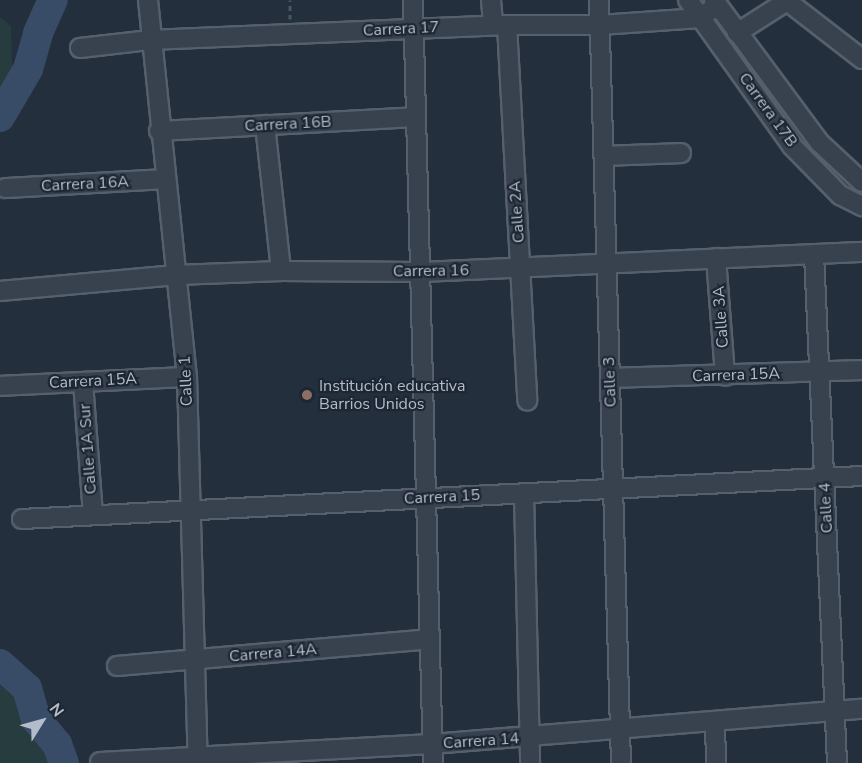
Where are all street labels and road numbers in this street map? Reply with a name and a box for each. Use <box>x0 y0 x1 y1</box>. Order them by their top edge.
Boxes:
street label: Carrera 17 <box>362 17 440 41</box>
street label: Carrera 17B <box>735 69 801 151</box>
street label: Carrera 16B <box>244 112 332 136</box>
street label: Carrera 16A <box>41 172 129 196</box>
street label: Calle 2A <box>505 180 529 244</box>
street label: Carrera 16 <box>393 261 469 281</box>
street label: Calle 3A <box>709 285 733 349</box>
street label: Calle 1 <box>175 355 197 407</box>
street label: Calle 3 <box>600 356 620 408</box>
street label: Carrera 15A <box>692 364 780 386</box>
street label: Carrera 15A <box>49 369 137 393</box>
street label: Calle 1A Sur <box>75 403 101 495</box>
street label: Calle 4 <box>815 482 837 534</box>
street label: Carrera 15 <box>403 485 481 509</box>
street label: Carrera 14A <box>228 640 318 666</box>
street label: Carrera 14 <box>442 729 520 753</box>

